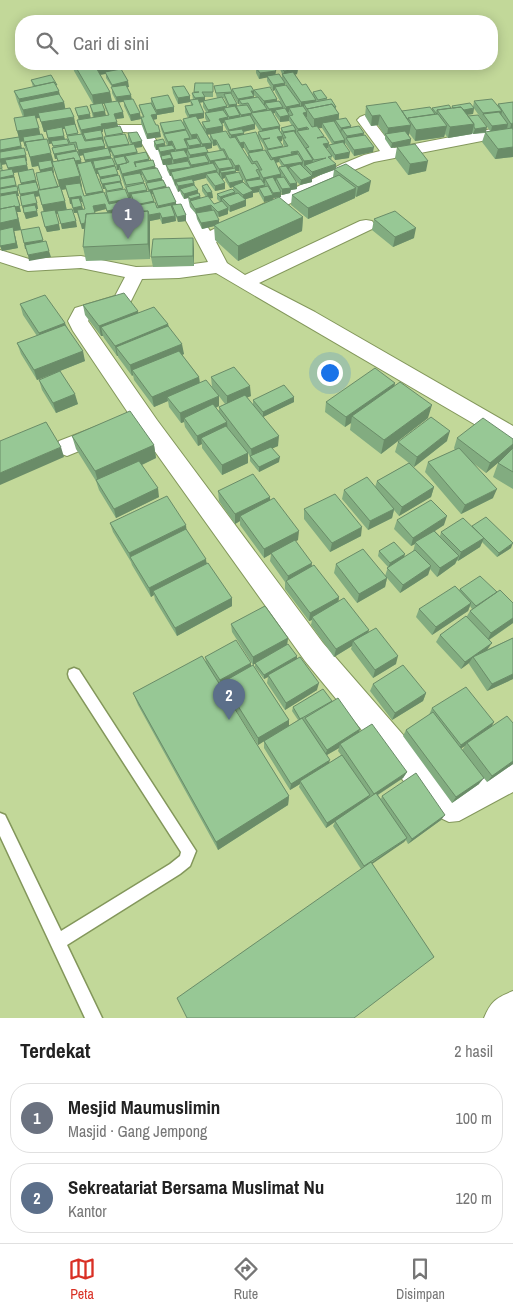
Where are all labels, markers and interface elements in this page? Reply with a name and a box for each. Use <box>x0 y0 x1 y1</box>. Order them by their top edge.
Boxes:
search box <box>15 15 498 70</box>
icon: search <box>33 29 61 57</box>
text: Cari di sini <box>73 30 149 56</box>
pin: 1 <box>112 198 144 239</box>
your location <box>317 360 343 386</box>
pin: 2 <box>213 679 245 720</box>
text: Terdekat <box>20 1036 91 1065</box>
text: 2 hasil <box>454 1040 493 1062</box>
text: Mesjid Maumuslimin <box>68 1094 220 1120</box>
text: 1 <box>33 1107 41 1129</box>
text: 100 m <box>456 1107 492 1129</box>
text: Masjid · Gang Jempong <box>68 1120 207 1142</box>
text: Sekreatariat Bersama Muslimat Nu <box>68 1174 324 1200</box>
text: 2 <box>33 1187 41 1209</box>
text: 120 m <box>456 1187 492 1209</box>
text: Kantor <box>68 1200 107 1222</box>
tab: Peta <box>68 1255 96 1303</box>
tab: Rute <box>232 1255 260 1303</box>
tab: Disimpan <box>396 1255 445 1303</box>

